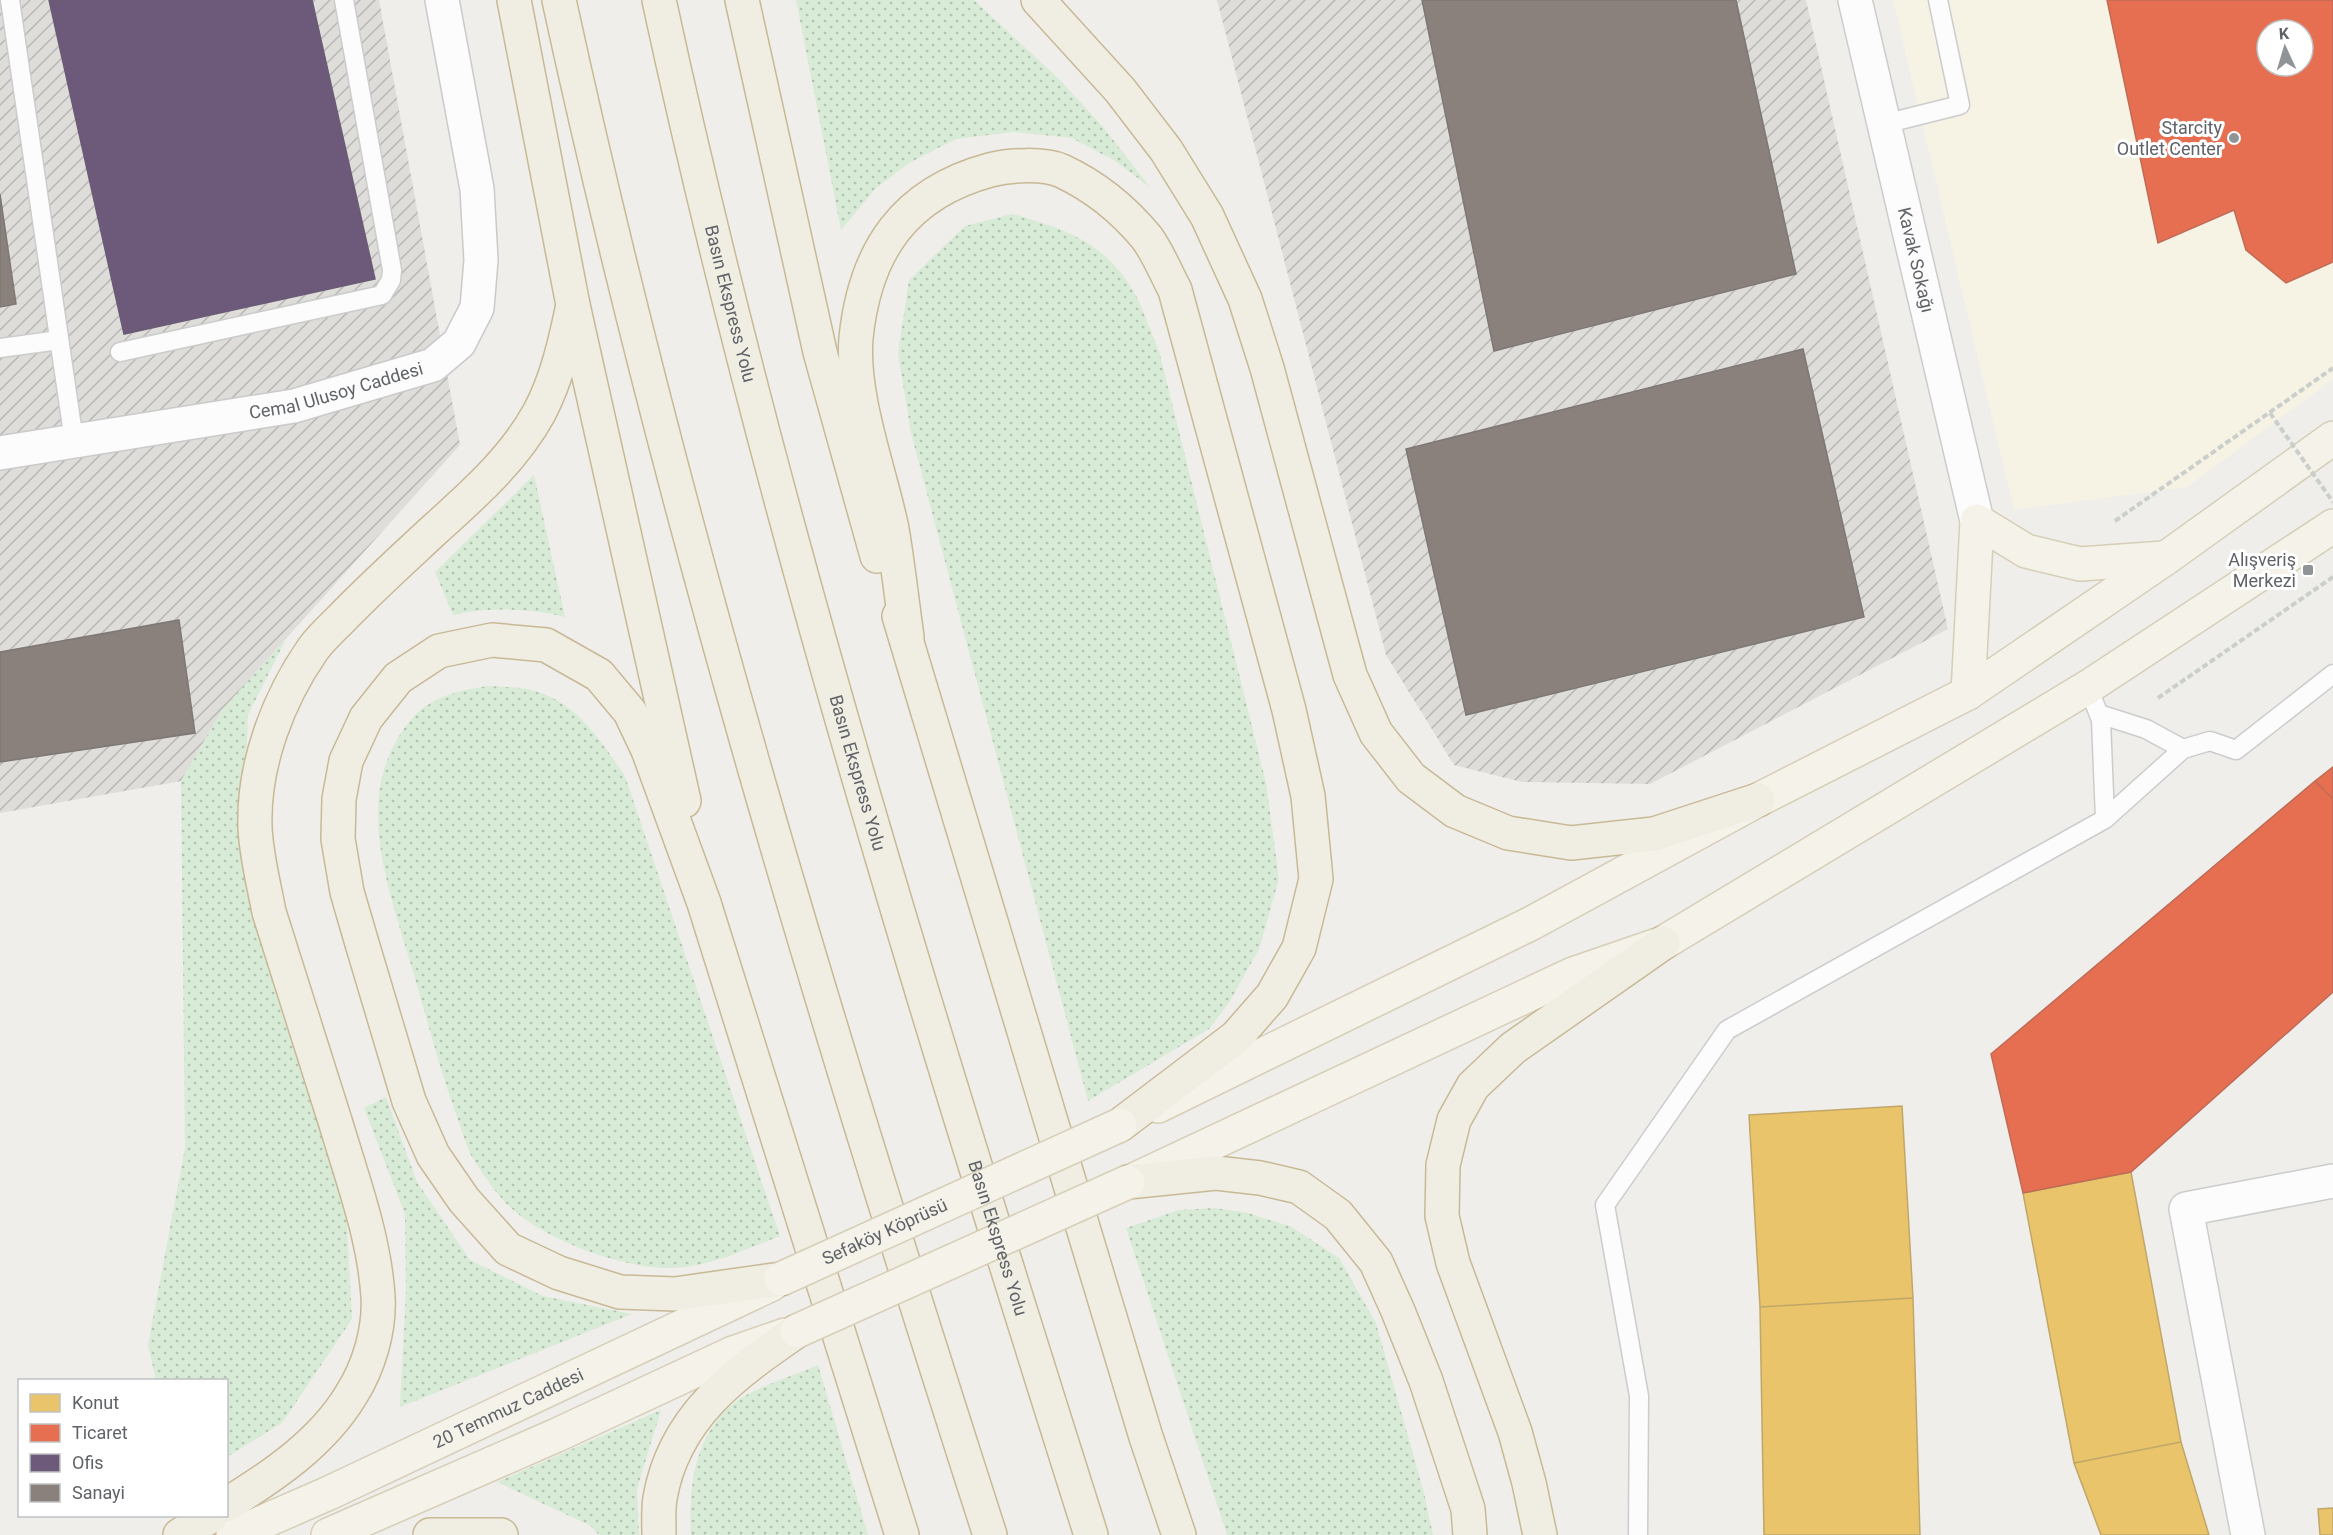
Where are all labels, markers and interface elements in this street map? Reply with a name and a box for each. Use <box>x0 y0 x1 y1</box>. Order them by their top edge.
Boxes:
north arrow <box>2255 18 2315 78</box>
text: K <box>2278 24 2291 43</box>
place label: Starcity Outlet Center <box>2117 117 2222 159</box>
marker: Starcity Outlet Center <box>2227 131 2241 145</box>
street label: Kavak Sokağı <box>1894 205 1939 315</box>
street label: Basın Ekspress Yolu <box>701 223 760 384</box>
street label: Cemal Ulusoy Caddesi <box>247 358 425 423</box>
place label: Alışveriş Merkezi <box>2228 549 2296 591</box>
marker: Alışveriş Merkezi <box>2301 563 2315 577</box>
street label: Basın Ekspress Yolu <box>825 692 890 853</box>
street label: Basın Ekspress Yolu <box>964 1158 1032 1318</box>
street label: Sefaköy Köprüsü <box>819 1194 951 1269</box>
street label: 20 Temmuz Caddesi <box>430 1364 587 1452</box>
legend <box>18 1379 228 1517</box>
text: Konut <box>72 1392 119 1413</box>
text: Ticaret <box>72 1422 128 1443</box>
text: Ofis <box>72 1452 104 1473</box>
text: Sanayi <box>72 1482 125 1503</box>

